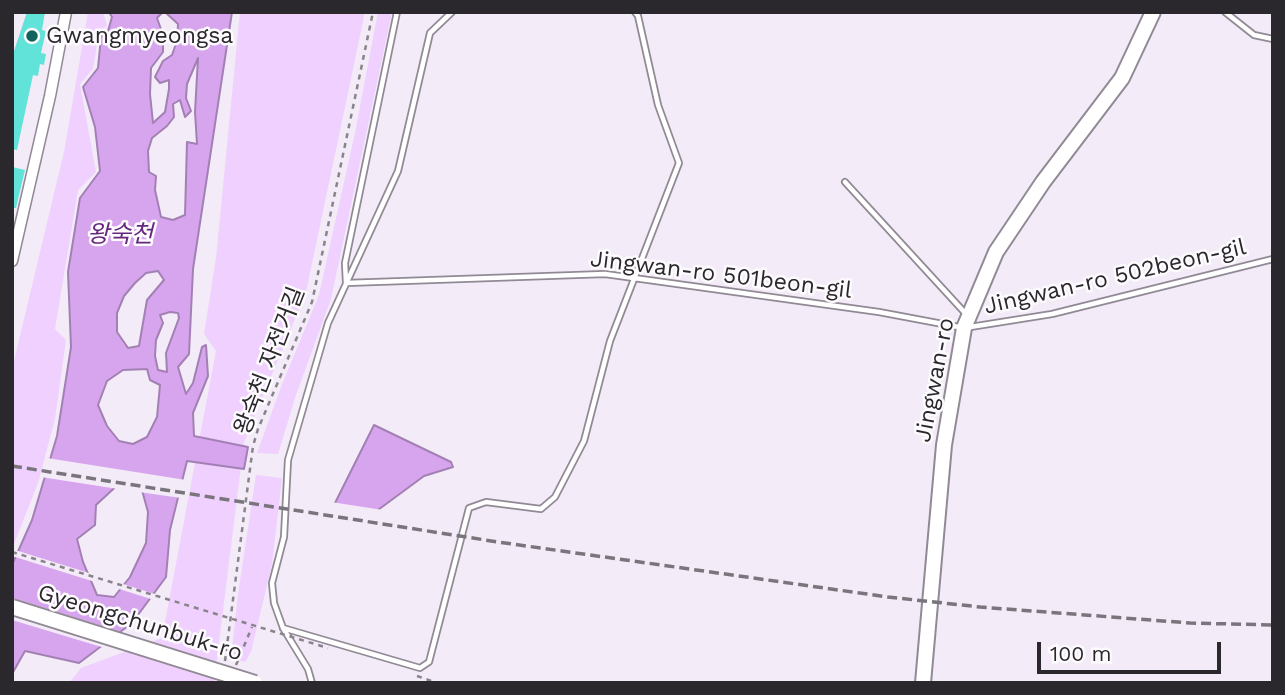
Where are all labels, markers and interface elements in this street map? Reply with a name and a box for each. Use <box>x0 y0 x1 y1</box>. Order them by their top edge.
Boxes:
place label: Gwangmyeongsa <box>46 22 233 50</box>
marker: Gwangmyeongsa <box>24 28 40 44</box>
water label: 왕숙천 <box>87 221 153 249</box>
street label: Jingwan-ro 502beon-gil <box>981 233 1249 321</box>
street label: Jingwan-ro 501beon-gil <box>589 245 853 305</box>
street label: 왕숙천 자전거길 <box>229 283 311 439</box>
street label: Jingwan-ro <box>909 316 961 444</box>
street label: Gyeongchunbuk-ro <box>34 579 246 667</box>
scale bar <box>1040 628 1224 672</box>
text: 100 m <box>1050 641 1112 666</box>

